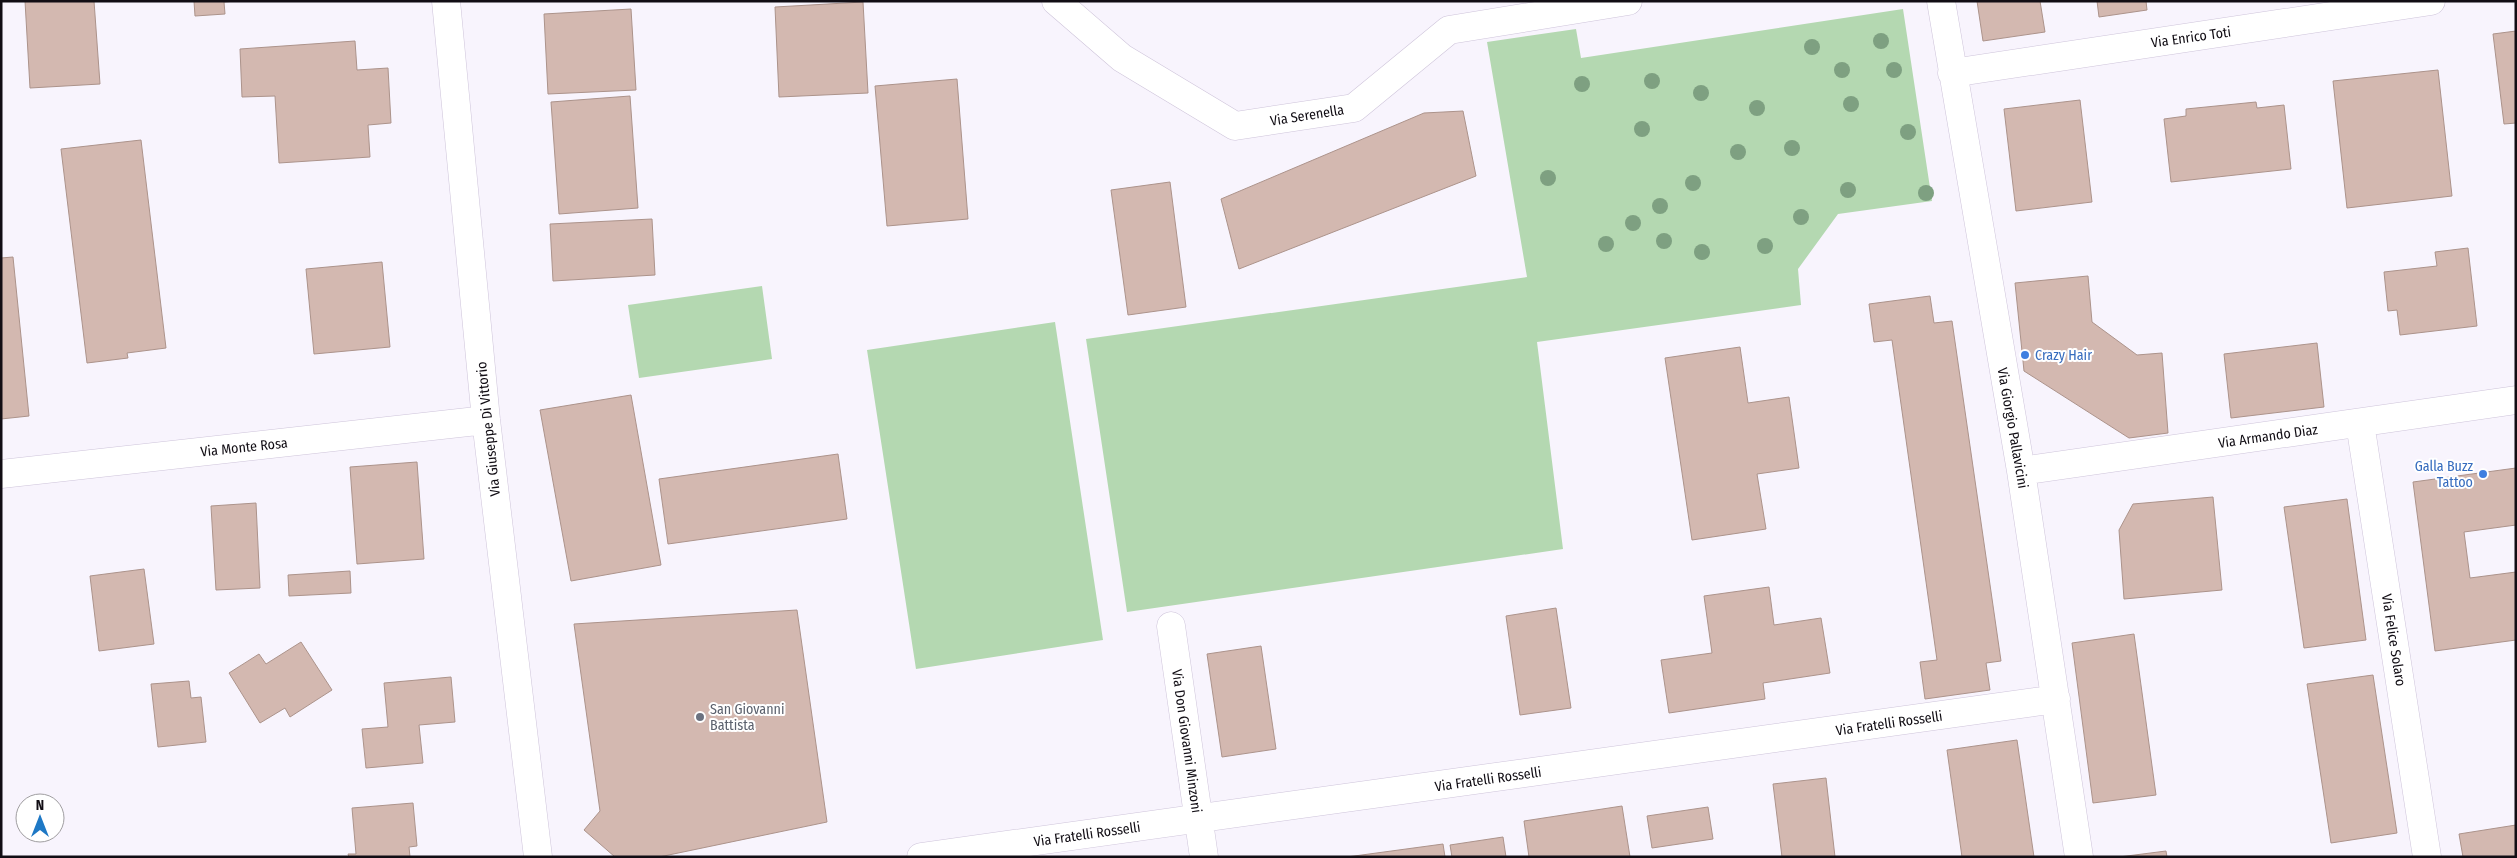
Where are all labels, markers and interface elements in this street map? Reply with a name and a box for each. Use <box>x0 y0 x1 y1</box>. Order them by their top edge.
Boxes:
street label: Via Enrico Toti <box>2150 23 2232 52</box>
street label: Via Serenella <box>1269 101 1345 130</box>
place label: Crazy Hair <box>2035 347 2092 364</box>
marker: Crazy Hair <box>2019 349 2031 361</box>
street label: Via Giuseppe Di Vittorio <box>473 361 504 497</box>
street label: Via Giorgio Pallavicini <box>1993 366 2032 490</box>
street label: Via Armando Diaz <box>2217 421 2319 452</box>
street label: Via Monte Rosa <box>200 434 289 461</box>
place label: Galla Buzz Tattoo <box>2415 458 2473 491</box>
marker: Galla Buzz Tattoo <box>2477 468 2489 480</box>
street label: Via Felice Solaro <box>2378 593 2409 687</box>
street label: Via Don Giovanni Minzoni <box>1168 668 1205 814</box>
place label: San Giovanni Battista <box>710 701 785 734</box>
street label: Via Fratelli Rosselli <box>1835 708 1944 739</box>
marker: San Giovanni Battista <box>694 711 706 723</box>
street label: Via Fratelli Rosselli <box>1434 764 1543 795</box>
north arrow <box>15 793 65 843</box>
text: N <box>36 797 44 814</box>
street label: Via Fratelli Rosselli <box>1033 819 1142 850</box>

